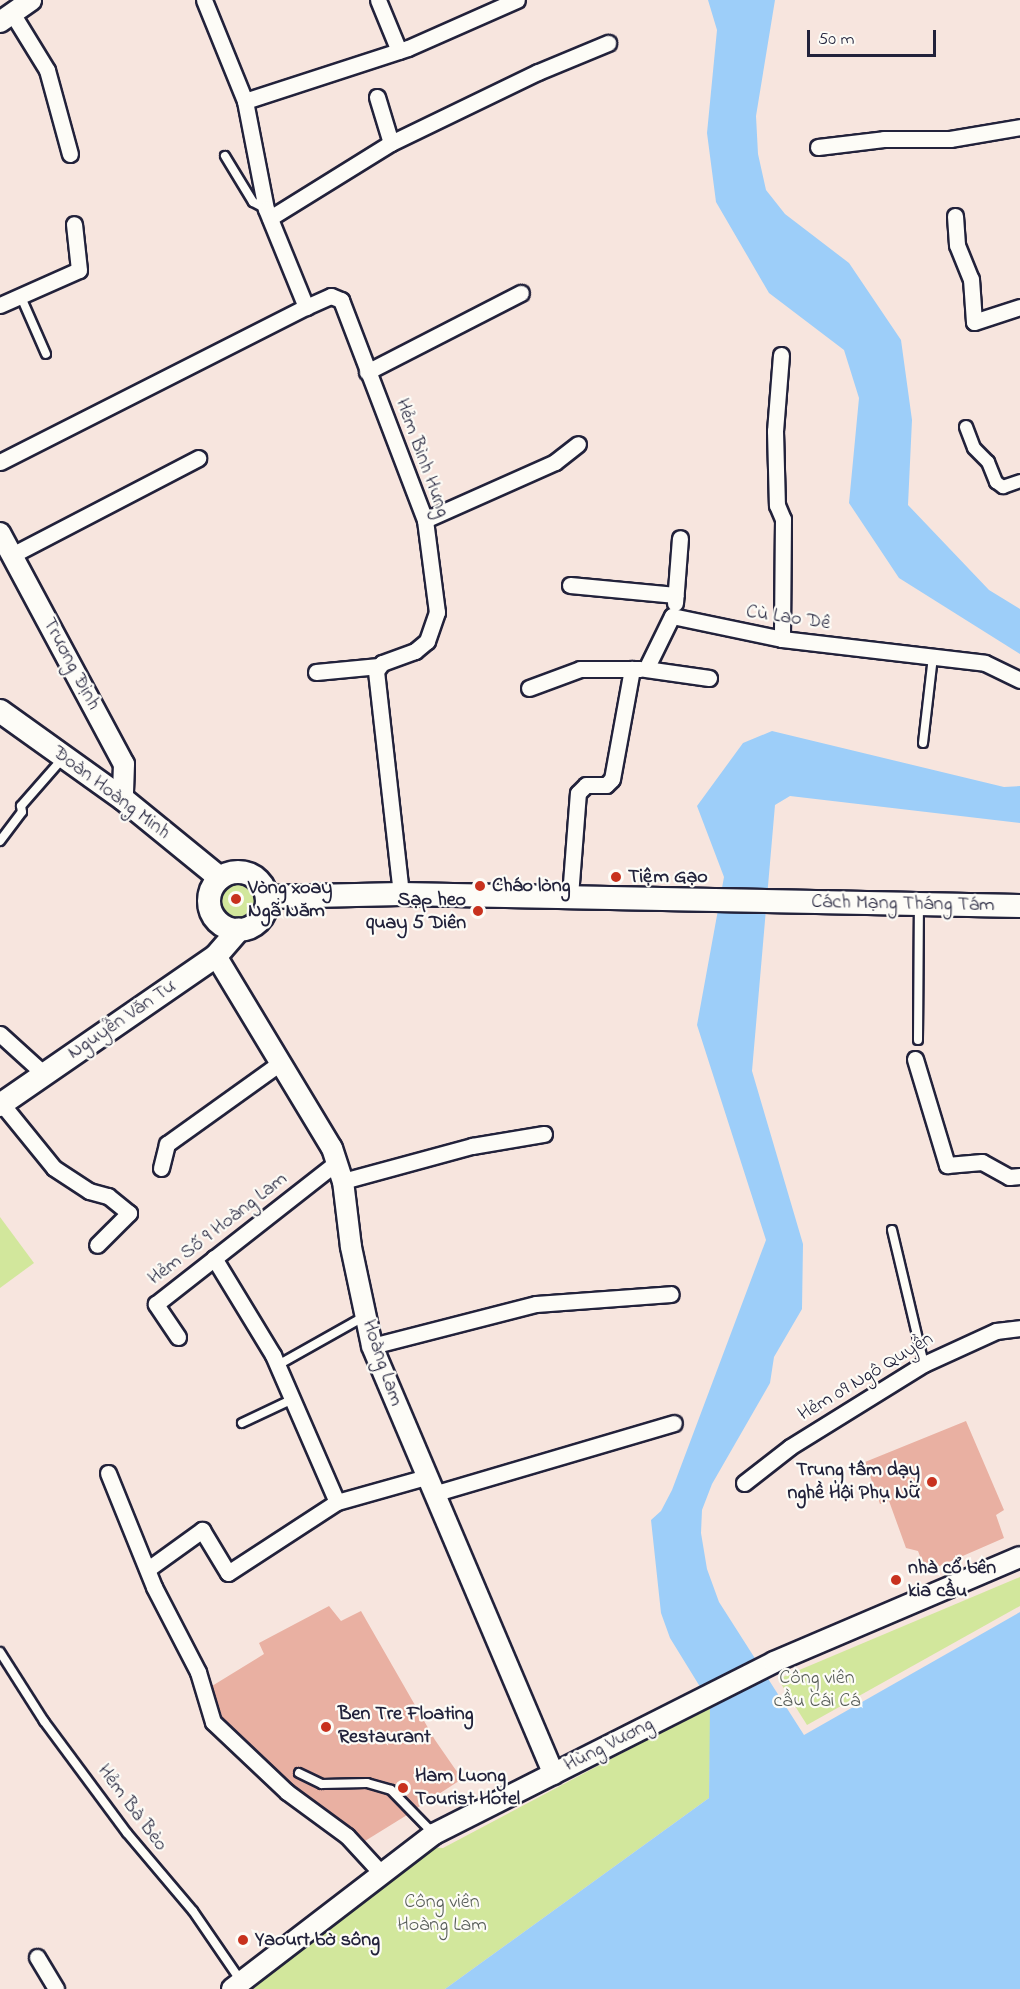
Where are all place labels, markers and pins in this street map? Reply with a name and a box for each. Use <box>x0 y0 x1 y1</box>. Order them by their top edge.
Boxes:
place label: Tiệm Gạo <box>628 865 708 889</box>
marker: Tiệm Gạo <box>609 870 623 884</box>
place label: Cháo lòng <box>492 874 571 898</box>
place label: Vòng xoay Ngã Năm <box>248 876 332 923</box>
marker: Cháo lòng <box>473 879 487 893</box>
place label: Sạp heo quay 5 Diên <box>366 888 466 935</box>
marker: Vòng xoay Ngã Năm <box>229 892 243 906</box>
marker: Sạp heo quay 5 Diên <box>471 904 485 918</box>
place label: Trung tâm dạy nghề Hội Phụ Nữ <box>787 1458 920 1505</box>
marker: Trung tâm dạy nghề Hội Phụ Nữ <box>925 1475 939 1489</box>
place label: nhà cổ bên kia cầu <box>908 1556 996 1603</box>
marker: nhà cổ bên kia cầu <box>889 1573 903 1587</box>
place label: Ben Tre Floating Restaurant <box>338 1703 474 1750</box>
marker: Ben Tre Floating Restaurant <box>319 1720 333 1734</box>
place label: Ham Luong Tourist Hotel <box>415 1764 520 1811</box>
marker: Ham Luong Tourist Hotel <box>396 1781 410 1795</box>
place label: Yaourt bờ sông <box>255 1928 380 1952</box>
marker: Yaourt bờ sông <box>236 1933 250 1947</box>

